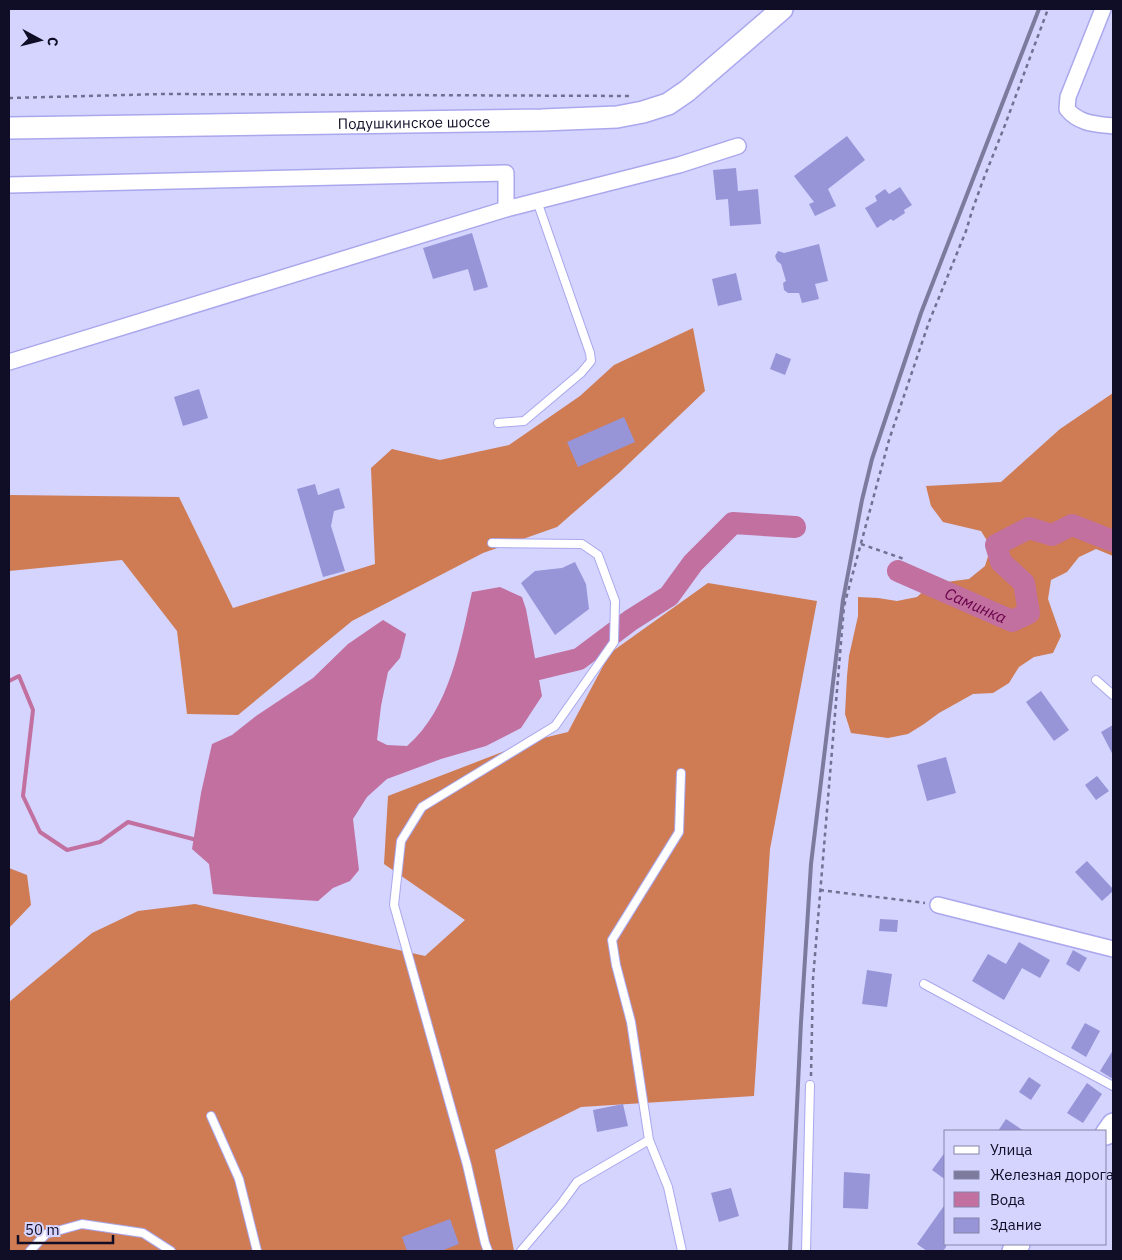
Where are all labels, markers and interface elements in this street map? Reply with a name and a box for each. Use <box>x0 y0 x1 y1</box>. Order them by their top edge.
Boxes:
north arrow <box>15 15 65 65</box>
text: С <box>43 36 62 47</box>
street label: Подушкинское шоссе <box>338 111 490 133</box>
water label: Саминка <box>942 583 1010 627</box>
legend <box>944 1130 1107 1245</box>
text: Улица <box>990 1140 1032 1159</box>
text: Железная дорога <box>990 1165 1114 1184</box>
text: Вода <box>990 1190 1025 1209</box>
scale bar <box>18 1212 112 1244</box>
text: Здание <box>990 1215 1042 1234</box>
text: 50 m <box>25 1220 60 1239</box>

